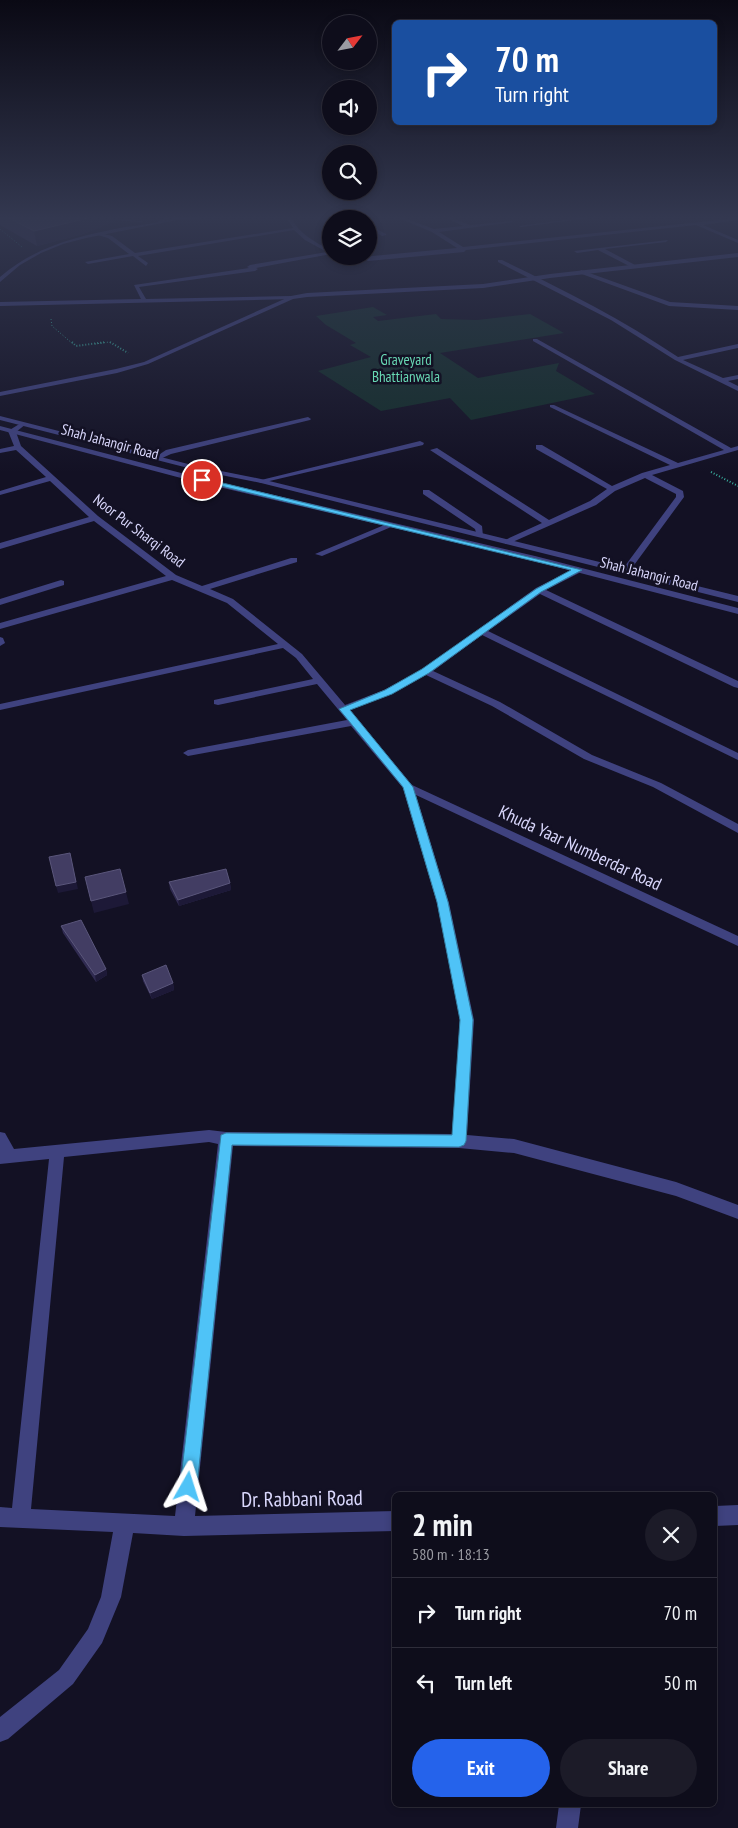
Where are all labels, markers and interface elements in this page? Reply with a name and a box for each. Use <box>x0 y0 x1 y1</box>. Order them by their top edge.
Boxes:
north arrow <box>322 15 378 70</box>
map controls <box>322 15 377 265</box>
text: 70 m <box>495 36 559 82</box>
icon: right <box>412 40 477 105</box>
button: sound <box>322 80 377 135</box>
text: Turn right <box>495 80 569 108</box>
button: search <box>322 145 377 200</box>
button: layers <box>322 210 377 265</box>
park label: Graveyard Bhattianwala <box>372 350 440 386</box>
street label: Shah Jahangir Road <box>59 419 161 464</box>
pin <box>181 459 223 501</box>
icon: arrive <box>188 466 216 494</box>
street label: Noor Pur Sharqi Road <box>90 490 189 571</box>
street label: Shah Jahangir Road <box>598 552 700 595</box>
street label: Khuda Yaar Numberdar Road <box>495 800 665 895</box>
position arrow <box>161 1460 213 1512</box>
street label: Dr. Rabbani Road <box>241 1484 363 1513</box>
text: 2 min <box>412 1505 473 1544</box>
button: close <box>645 1509 697 1561</box>
text: 580 m · 18:13 <box>412 1544 490 1564</box>
icon: right <box>412 1599 440 1627</box>
text: Turn right <box>455 1601 521 1625</box>
text: 70 m <box>664 1601 697 1625</box>
icon: left <box>412 1669 440 1697</box>
text: Turn left <box>455 1671 512 1695</box>
text: 50 m <box>664 1671 697 1695</box>
button: Exit <box>412 1739 550 1797</box>
button: Share <box>560 1739 697 1797</box>

